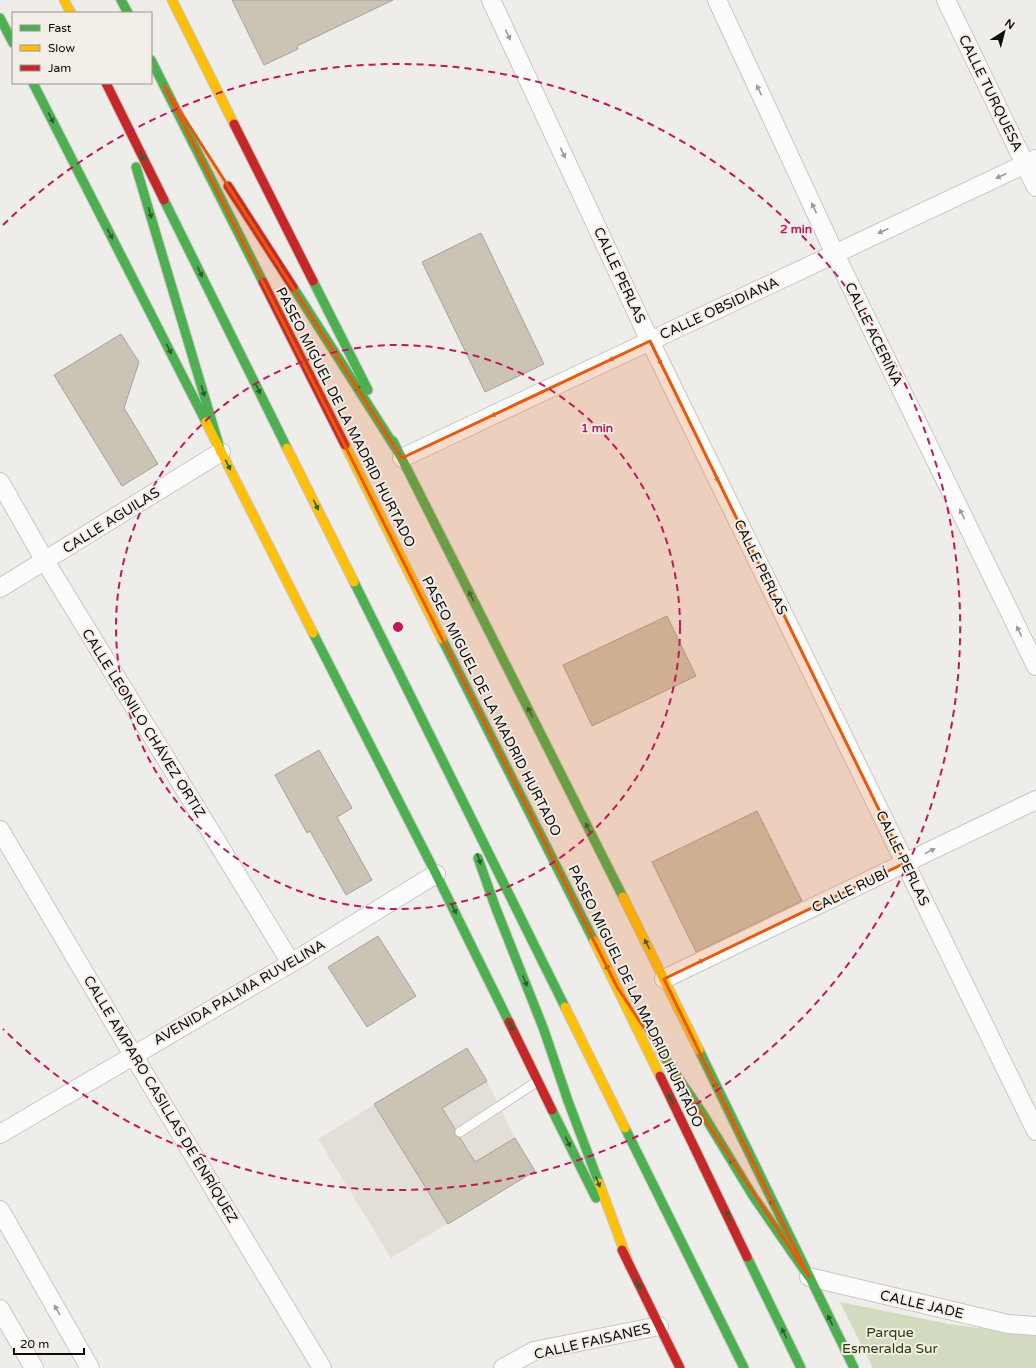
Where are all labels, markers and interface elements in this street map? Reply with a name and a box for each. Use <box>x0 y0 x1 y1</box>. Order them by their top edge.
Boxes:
legend <box>12 12 152 84</box>
north arrow <box>984 12 1024 52</box>
text: N <box>1002 16 1017 32</box>
text: Fast <box>48 21 72 35</box>
one-way arrow <box>505 30 511 41</box>
street label: CALLE TURQUESA <box>955 32 1026 154</box>
text: Slow <box>48 41 75 55</box>
text: Jam <box>48 61 71 75</box>
one-way arrow <box>756 85 762 96</box>
one-way arrow <box>48 112 54 124</box>
one-way arrow <box>560 148 566 159</box>
one-way arrow <box>139 150 145 162</box>
one-way arrow <box>995 173 1006 179</box>
one-way arrow <box>811 202 817 214</box>
one-way arrow <box>147 207 153 219</box>
text: 2 min <box>780 222 812 236</box>
street label: CALLE PERLAS <box>590 224 649 326</box>
one-way arrow <box>107 228 113 239</box>
one-way arrow <box>877 228 889 234</box>
one-way arrow <box>277 264 285 274</box>
one-way arrow <box>197 267 203 278</box>
street label: CALLE OBSIDIANA <box>657 273 781 343</box>
street label: CALLE ACERINA <box>841 280 906 389</box>
street label: PASEO MIGUEL DE LA MADRID HURTADO <box>272 284 419 550</box>
one-way arrow <box>166 344 172 355</box>
one-way arrow <box>656 354 662 365</box>
one-way arrow <box>608 355 619 361</box>
one-way arrow <box>255 383 261 394</box>
one-way arrow <box>355 384 362 396</box>
one-way arrow <box>200 385 206 397</box>
one-way arrow <box>490 411 502 417</box>
text: 1 min <box>581 421 613 435</box>
one-way arrow <box>225 459 231 471</box>
one-way arrow <box>713 471 720 482</box>
street label: CALLE AGUILAS <box>60 484 163 557</box>
one-way arrow <box>313 499 319 511</box>
one-way arrow <box>959 508 965 520</box>
street label: CALLE PERLAS <box>730 517 791 618</box>
street label: PASEO MIGUEL DE LA MADRID HURTADO <box>418 573 565 839</box>
one-way arrow <box>468 590 475 601</box>
centre of rings <box>391 620 405 634</box>
one-way arrow <box>1016 625 1022 637</box>
street label: CALLE LEONILO CHÁVEZ ORTIZ <box>78 626 209 821</box>
one-way arrow <box>527 706 533 717</box>
street label: CALLE PERLAS <box>872 808 933 909</box>
one-way arrow <box>585 822 591 834</box>
one-way arrow <box>924 848 936 854</box>
one-way arrow <box>476 854 482 866</box>
street label: PASEO MIGUEL DE LA MADRID HURTADO <box>564 862 707 1130</box>
street label: CALLE RUBÍ <box>809 865 891 916</box>
one-way arrow <box>450 903 457 915</box>
street label: AVENIDA PALMA RUVELINA <box>150 936 328 1049</box>
one-way arrow <box>643 938 650 950</box>
one-way arrow <box>694 959 705 965</box>
one-way arrow <box>605 964 611 975</box>
street label: CALLE AMPARO CASILLAS DE ENRÍQUEZ <box>80 973 241 1226</box>
one-way arrow <box>522 976 528 988</box>
one-way arrow <box>508 1020 514 1031</box>
one-way arrow <box>713 1081 719 1092</box>
one-way arrow <box>668 1093 674 1105</box>
one-way arrow <box>565 1137 571 1148</box>
one-way arrow <box>729 1157 736 1169</box>
one-way arrow <box>596 1176 602 1188</box>
one-way arrow <box>770 1198 776 1209</box>
one-way arrow <box>725 1210 731 1222</box>
one-way arrow <box>635 1278 641 1290</box>
street label: CALLE JADE <box>878 1287 965 1322</box>
one-way arrow <box>53 1304 60 1316</box>
one-way arrow <box>827 1315 833 1326</box>
street label: CALLE FAISANES <box>532 1320 652 1363</box>
park label: Parque Esmeralda Sur <box>842 1324 939 1357</box>
one-way arrow <box>781 1327 787 1339</box>
scale bar <box>14 1330 84 1356</box>
text: 20 m <box>20 1337 49 1351</box>

